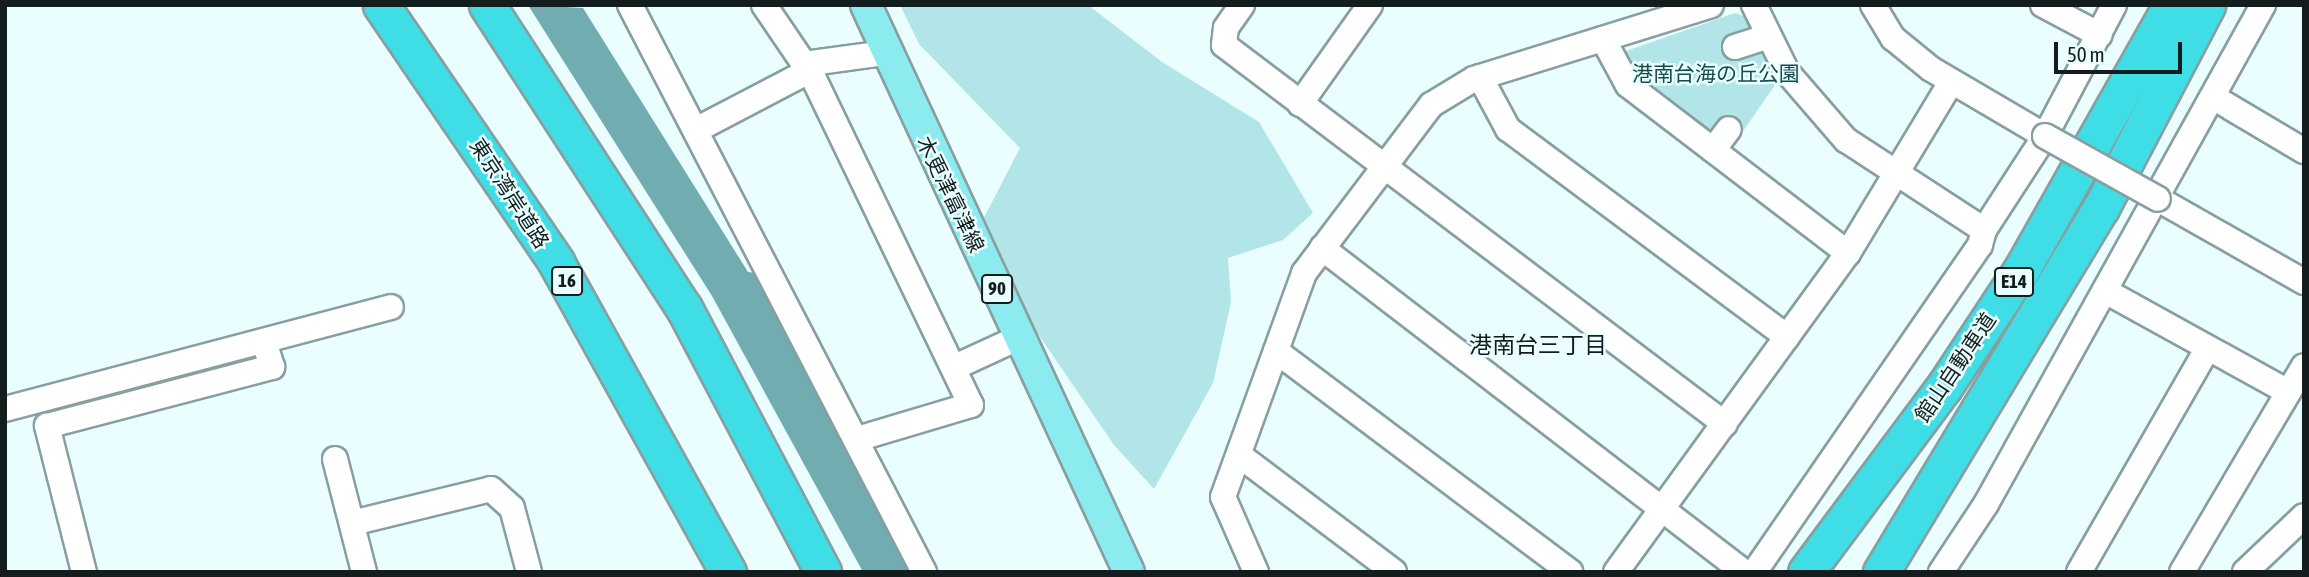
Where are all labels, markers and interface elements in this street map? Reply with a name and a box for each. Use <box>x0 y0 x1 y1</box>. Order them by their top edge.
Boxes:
scale bar <box>2057 28 2185 72</box>
text: 50 m <box>2067 42 2105 66</box>
park label: 港南台海の丘公園 <box>1632 60 1800 86</box>
street label: 木更津富津線 <box>912 132 990 256</box>
street label: 東京湾岸道路 <box>465 133 555 253</box>
road number: 16 <box>550 266 584 296</box>
road number: E14 <box>1993 266 2035 298</box>
road number: 90 <box>979 274 1014 304</box>
street label: 館山自動車道 <box>1909 308 2001 426</box>
district label: 港南台三丁目 <box>1469 331 1607 359</box>

